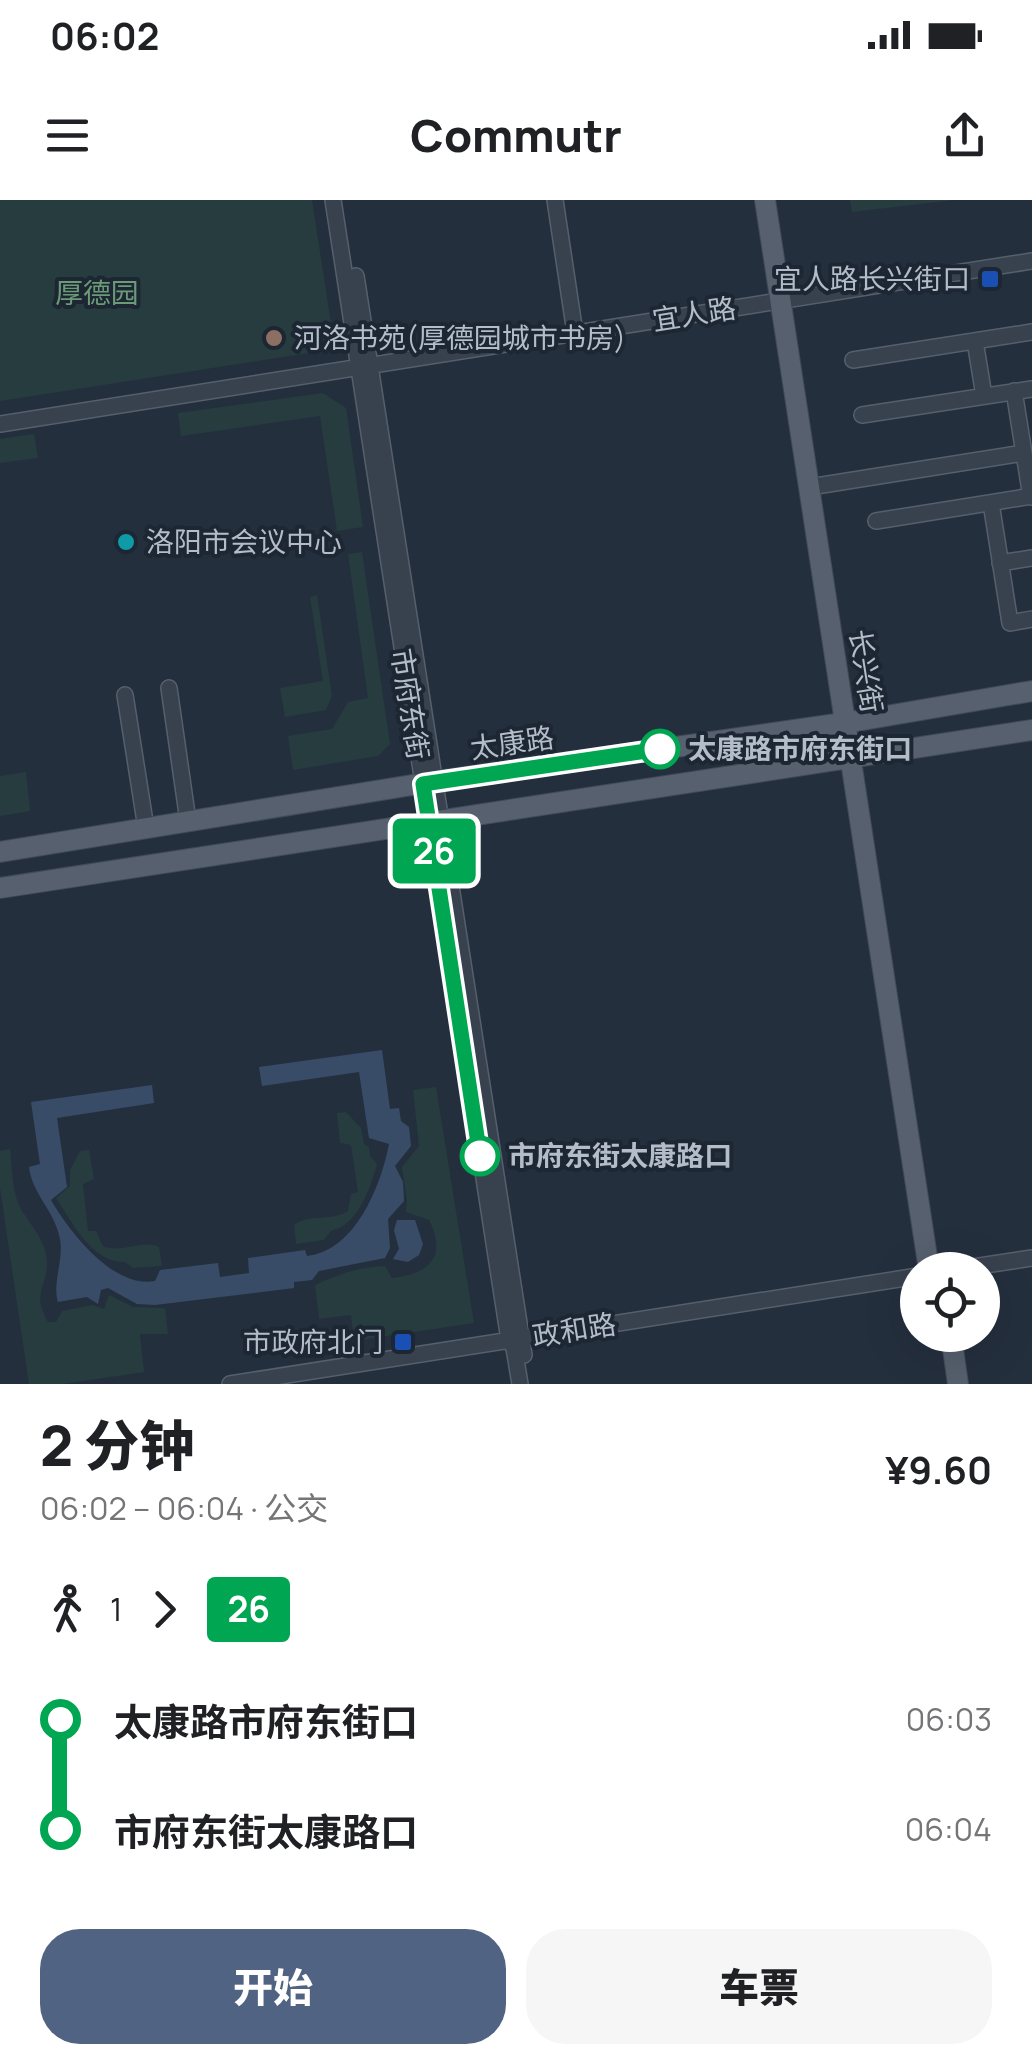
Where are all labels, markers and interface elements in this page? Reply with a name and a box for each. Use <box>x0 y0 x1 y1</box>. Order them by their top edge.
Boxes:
text: 06:02 <box>50 9 159 61</box>
text: Commutr <box>410 104 622 166</box>
icon: menu <box>40 108 95 163</box>
icon: share <box>937 108 992 163</box>
place label: 宜人路长兴街口 <box>774 259 970 297</box>
marker: 宜人路长兴街口 <box>979 268 1001 290</box>
park label: 厚德园 <box>55 273 139 311</box>
street label: 宜人路 <box>649 288 738 338</box>
place label: 河洛书苑(厚德园城市书房) <box>294 318 626 356</box>
marker: 河洛书苑(厚德园城市书房) <box>263 327 285 349</box>
place label: 洛阳市会议中心 <box>146 522 342 560</box>
marker: 洛阳市会议中心 <box>115 531 137 553</box>
street label: 长兴街 <box>842 626 892 715</box>
street label: 市府东街 <box>383 646 439 762</box>
street label: 太康路 <box>468 717 556 767</box>
place label: 太康路市府东街口 <box>688 729 912 767</box>
marker: 太康路市府东街口 <box>641 730 679 768</box>
line badge: 26 <box>389 818 479 884</box>
text: 26 <box>413 827 455 875</box>
place label: 市府东街太康路口 <box>508 1136 732 1174</box>
marker: 市府东街太康路口 <box>461 1137 499 1175</box>
map controls <box>900 1252 1000 1352</box>
button: locate <box>900 1252 1000 1352</box>
street label: 政和路 <box>529 1304 618 1354</box>
place label: 市政府北门 <box>243 1322 383 1360</box>
marker: 市政府北门 <box>392 1331 414 1353</box>
text: 2 分钟 <box>40 1407 194 1483</box>
text: ¥9.60 <box>885 1443 992 1495</box>
text: 06:02 – 06:04 · 公交 <box>40 1486 328 1530</box>
icon: walk <box>40 1582 95 1637</box>
icon: forward <box>137 1582 192 1637</box>
text: 26 <box>227 1585 270 1633</box>
text: 1 <box>110 1587 122 1631</box>
text: 太康路市府东街口 <box>114 1695 418 1747</box>
text: 06:03 <box>906 1697 992 1741</box>
text: 市府东街太康路口 <box>114 1805 418 1857</box>
text: 06:04 <box>905 1807 992 1851</box>
button: 开始 <box>40 1929 506 2044</box>
button: 车票 <box>526 1929 992 2044</box>

